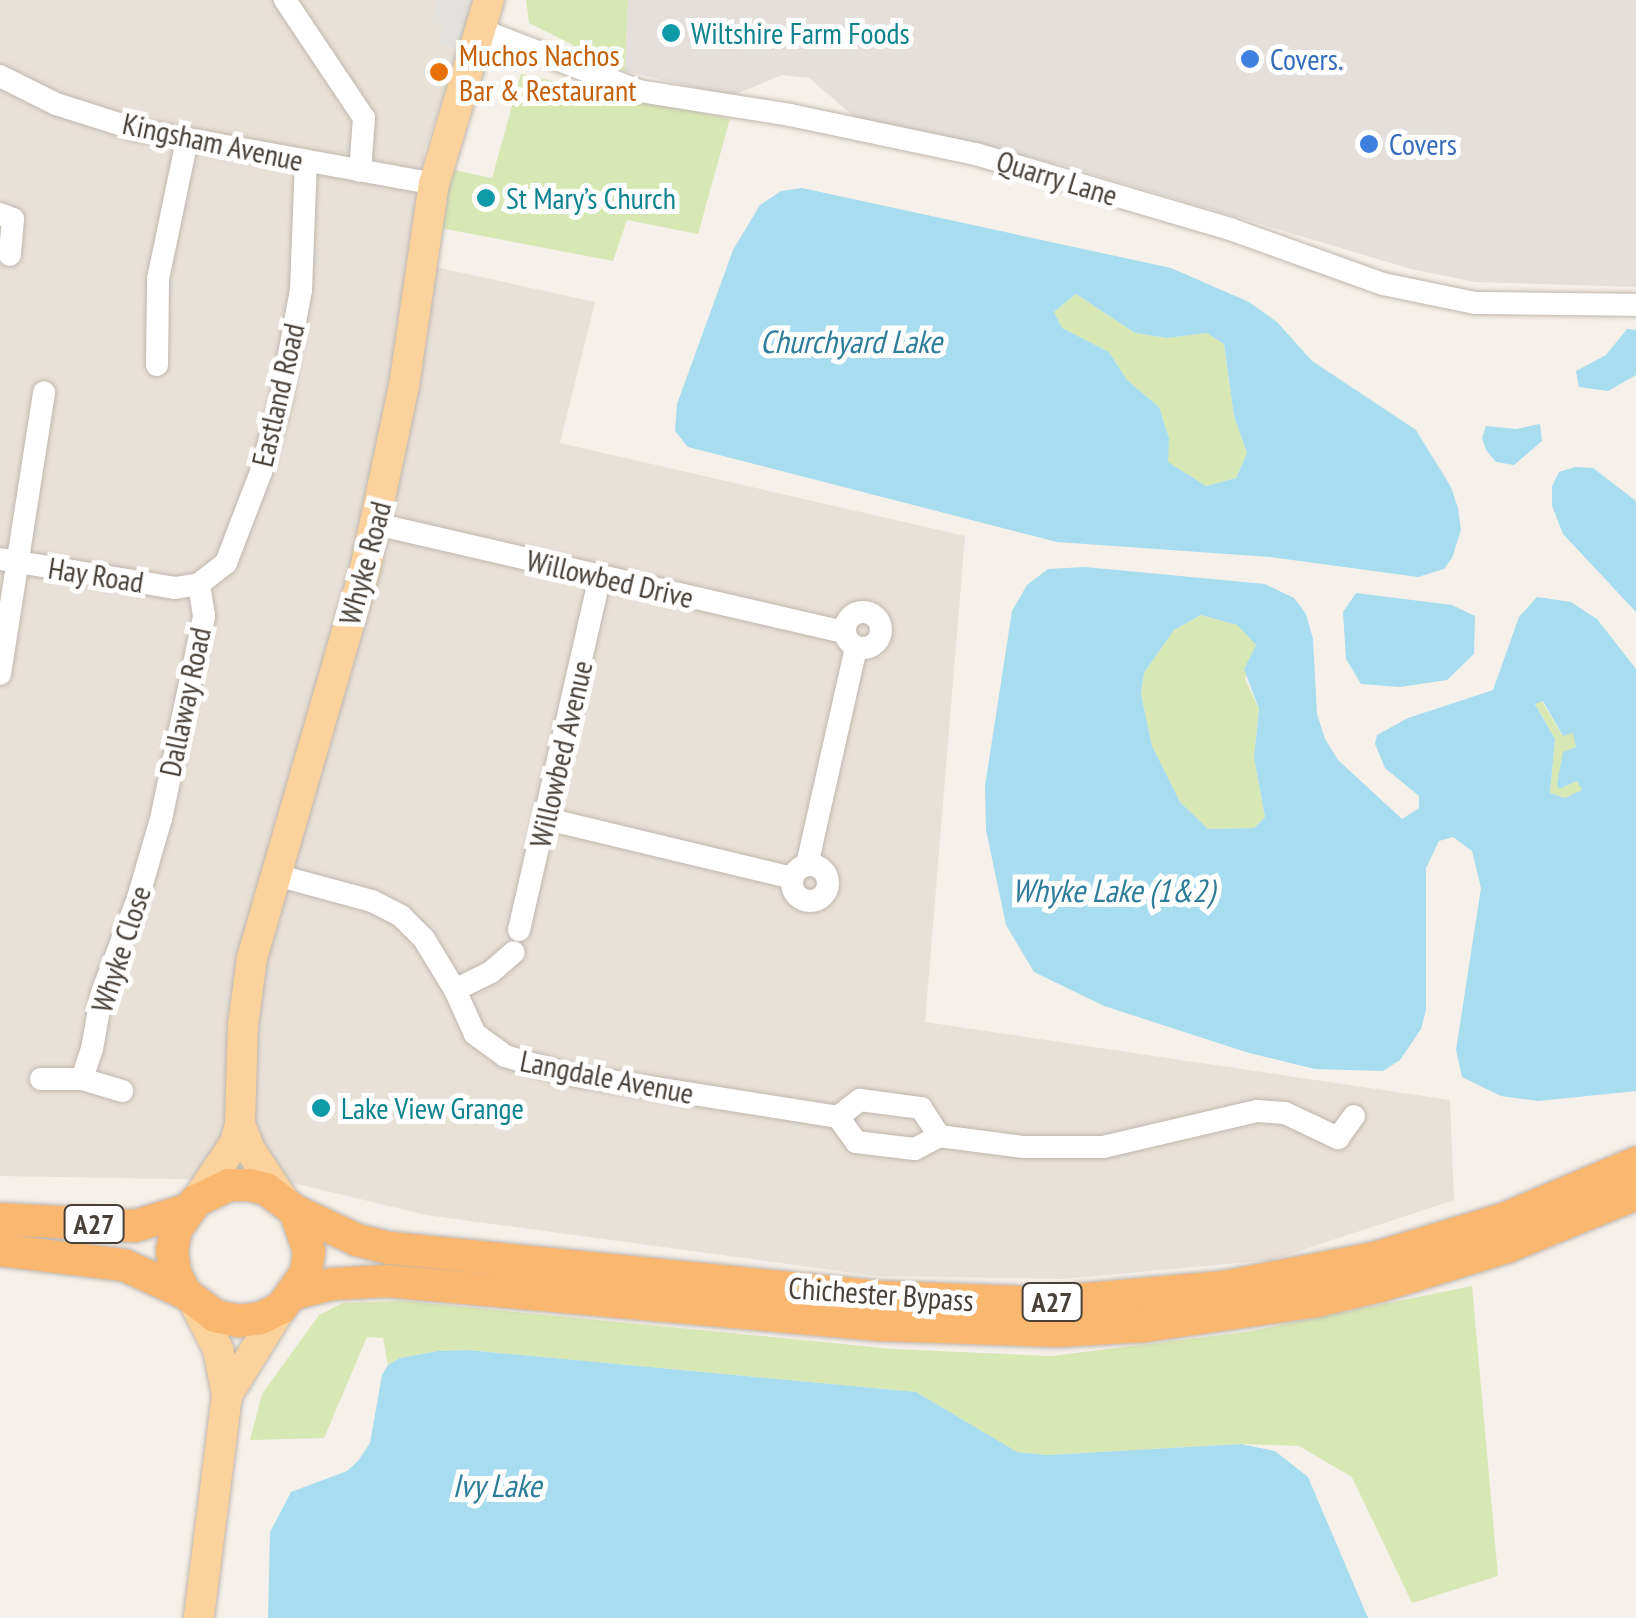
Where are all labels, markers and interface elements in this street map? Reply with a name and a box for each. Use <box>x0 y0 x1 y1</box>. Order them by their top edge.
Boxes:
place label: Wiltshire Farm Foods <box>691 15 910 51</box>
marker: Wiltshire Farm Foods <box>660 22 682 44</box>
place label: Muchos Nachos Bar & Restaurant <box>459 37 636 108</box>
place label: Covers. <box>1270 41 1343 77</box>
marker: Covers. <box>1239 48 1261 70</box>
marker: Muchos Nachos Bar & Restaurant <box>428 61 450 83</box>
street label: Kingsham Avenue <box>119 105 307 179</box>
place label: Covers <box>1389 126 1457 162</box>
marker: Covers <box>1358 133 1380 155</box>
street label: Quarry Lane <box>992 142 1122 214</box>
place label: St Mary’s Church <box>506 180 676 216</box>
marker: St Mary’s Church <box>475 187 497 209</box>
street label: Eastland Road <box>244 320 312 470</box>
water label: Churchyard Lake <box>760 322 942 360</box>
street label: Whyke Road <box>331 498 399 628</box>
street label: Willowbed Drive <box>523 542 697 616</box>
street label: Hay Road <box>45 550 147 600</box>
street label: Dallaway Road <box>152 624 218 780</box>
street label: Willowbed Avenue <box>522 657 600 851</box>
water label: Whyke Lake (1&2) <box>1012 871 1214 909</box>
street label: Whyke Close <box>84 881 158 1017</box>
street label: Langdale Avenue <box>517 1042 697 1112</box>
place label: Lake View Grange <box>341 1090 525 1126</box>
marker: Lake View Grange <box>310 1097 332 1119</box>
road number: A27 <box>62 1201 126 1247</box>
street label: Chichester Bypass <box>787 1270 975 1318</box>
road number: A27 <box>1020 1279 1084 1325</box>
water label: Ivy Lake <box>452 1466 542 1504</box>

